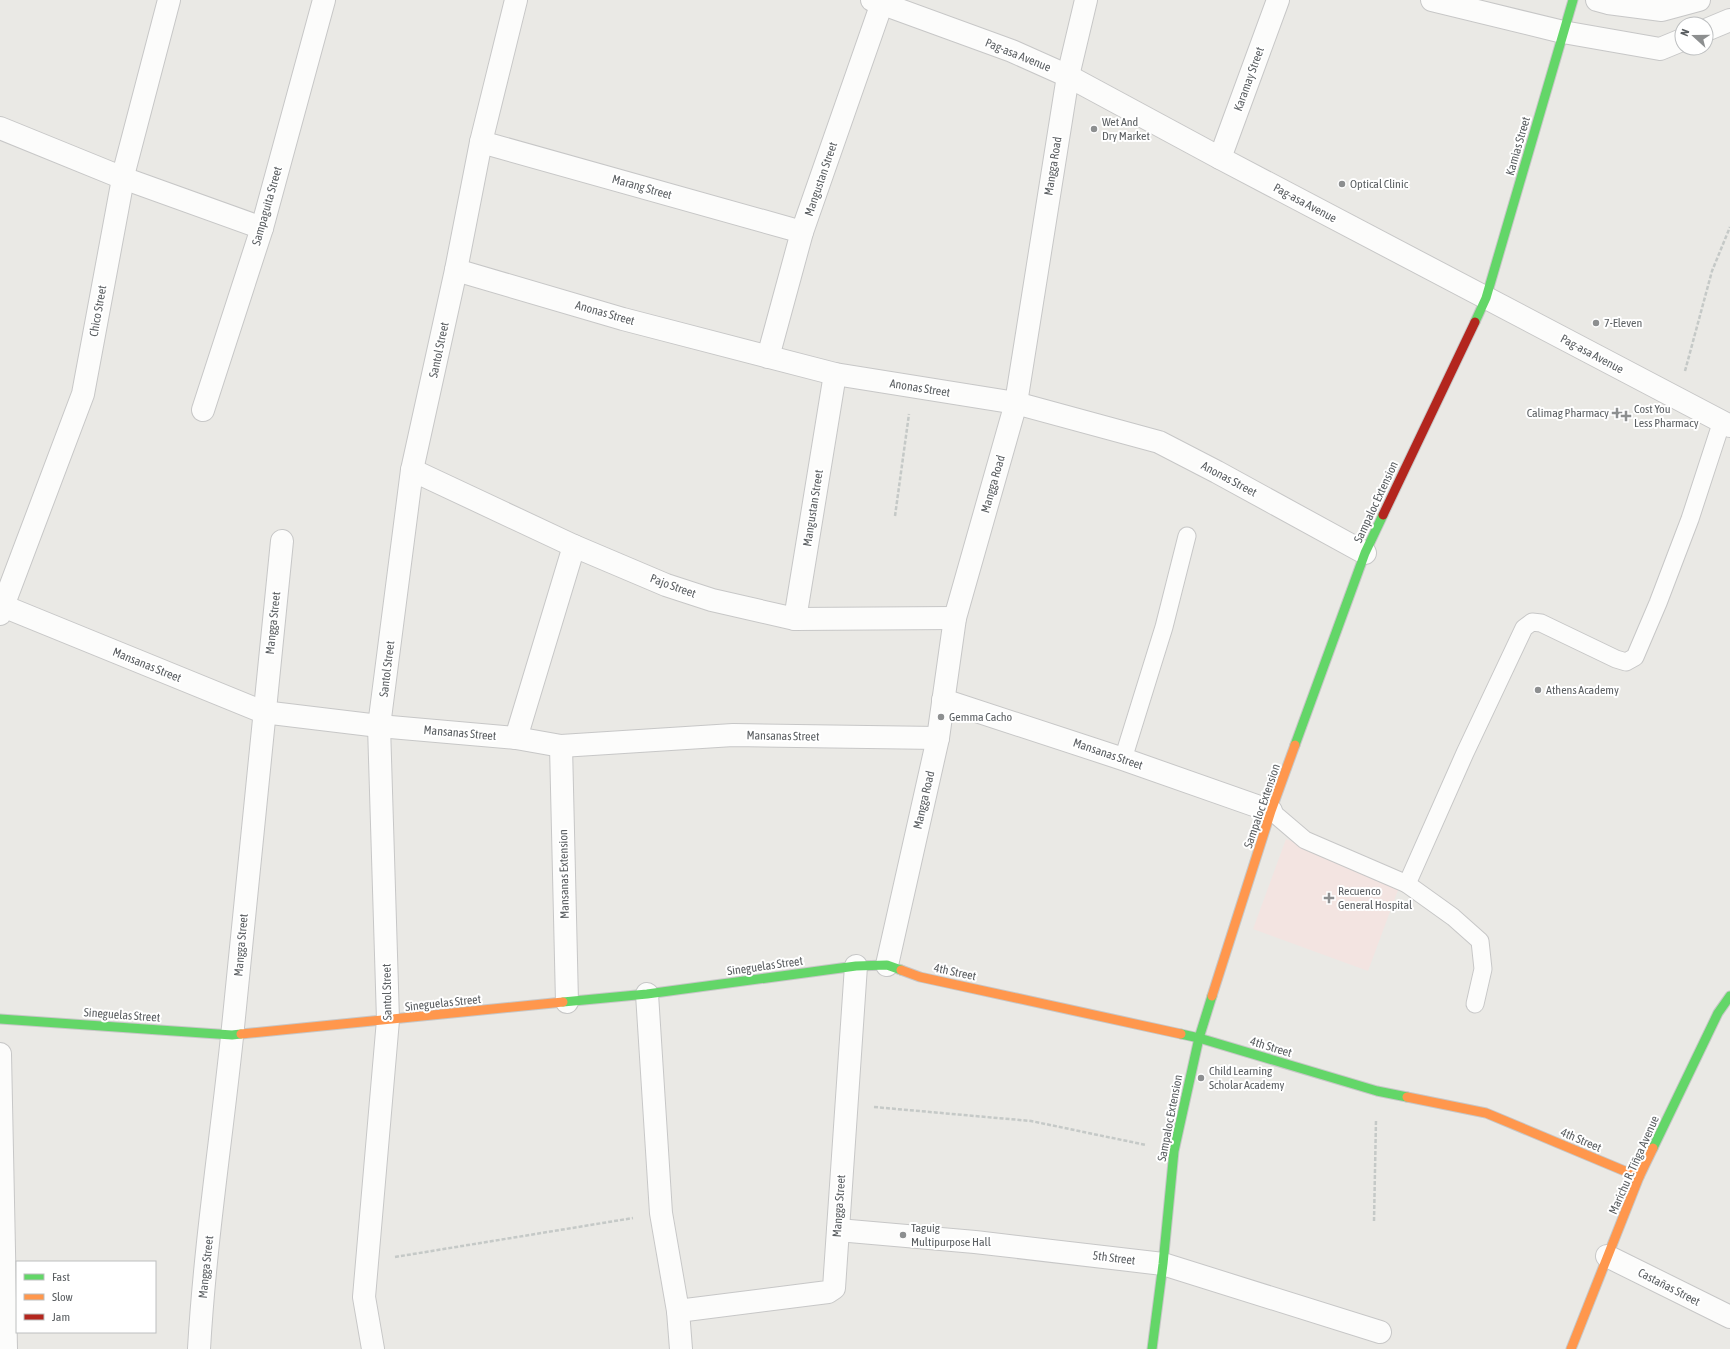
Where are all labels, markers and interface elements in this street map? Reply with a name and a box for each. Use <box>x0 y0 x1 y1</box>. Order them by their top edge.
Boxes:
north arrow <box>1674 16 1714 56</box>
text: N <box>1678 27 1691 38</box>
street label: Pag-asa Avenue <box>983 35 1053 75</box>
street label: Karamay Street <box>1231 45 1267 113</box>
place label: Wet And Dry Market <box>1102 115 1150 143</box>
street label: Kamias Street <box>1503 115 1533 177</box>
marker: Wet And Dry Market <box>1089 124 1099 134</box>
street label: Mangga Road <box>1041 136 1065 196</box>
street label: Mangustan Street <box>802 140 840 218</box>
street label: Sampaguita Street <box>249 165 285 247</box>
street label: Marang Street <box>611 172 674 202</box>
place label: Optical Clinic <box>1350 177 1409 191</box>
marker: Optical Clinic <box>1337 179 1347 189</box>
street label: Pag-asa Avenue <box>1271 180 1339 226</box>
street label: Chico Street <box>87 284 110 338</box>
street label: Anonas Street <box>574 298 637 328</box>
place label: 7-Eleven <box>1604 316 1642 330</box>
marker: 7-Eleven <box>1591 318 1601 328</box>
street label: Santol Street <box>426 320 452 379</box>
street label: Pag-asa Avenue <box>1558 331 1626 377</box>
street label: Anonas Street <box>889 376 952 400</box>
place label: Cost You Less Pharmacy <box>1634 402 1699 430</box>
place label: Calimag Pharmacy <box>1527 406 1609 420</box>
marker: Calimag Pharmacy <box>1612 408 1622 418</box>
marker: Cost You Less Pharmacy <box>1621 411 1631 421</box>
street label: Mangga Road <box>978 454 1008 514</box>
street label: Anonas Street <box>1199 459 1260 500</box>
street label: Sampaloc Extension <box>1351 459 1401 545</box>
street label: Mangustan Street <box>800 468 826 547</box>
street label: Pajo Street <box>648 571 698 601</box>
street label: Mangga Street <box>263 590 283 655</box>
street label: Santol Street <box>377 640 397 698</box>
street label: Mansanas Street <box>111 645 184 685</box>
place label: Athens Academy <box>1546 683 1619 697</box>
marker: Athens Academy <box>1533 685 1543 695</box>
place label: Gemma Cacho <box>949 710 1013 724</box>
marker: Gemma Cacho <box>936 712 946 722</box>
street label: Mansanas Street <box>423 723 497 743</box>
street label: Mansanas Street <box>746 728 820 744</box>
street label: Mansanas Street <box>1071 736 1145 773</box>
street label: Sampaloc Extension <box>1241 762 1283 850</box>
street label: Mangga Road <box>910 769 938 831</box>
street label: Mansanas Extension <box>556 829 572 919</box>
place label: Recuenco General Hospital <box>1338 884 1413 912</box>
marker: Recuenco General Hospital <box>1323 892 1335 904</box>
street label: Mangga Street <box>231 913 251 977</box>
street label: Sineguelas Street <box>726 954 804 978</box>
street label: 4th Street <box>933 961 978 983</box>
street label: Santol Street <box>379 963 394 1020</box>
street label: Sineguelas Street <box>404 992 482 1014</box>
street label: Sineguelas Street <box>83 1005 161 1025</box>
street label: 4th Street <box>1248 1034 1294 1060</box>
place label: Child Learning Scholar Academy <box>1209 1064 1285 1092</box>
street label: Sampaloc Extension <box>1155 1073 1185 1163</box>
marker: Child Learning Scholar Academy <box>1196 1073 1206 1083</box>
street label: Marichu R. Tiñga Avenue <box>1606 1114 1662 1216</box>
street label: 4th Street <box>1559 1125 1604 1155</box>
street label: Mangga Street <box>830 1174 848 1238</box>
place label: Taguig Multipurpose Hall <box>911 1221 992 1249</box>
marker: Taguig Multipurpose Hall <box>898 1230 908 1240</box>
street label: Mangga Street <box>196 1234 216 1299</box>
street label: 5th Street <box>1092 1248 1137 1268</box>
legend <box>16 1261 156 1333</box>
street label: Castañas Street <box>1636 1265 1703 1309</box>
text: Fast <box>52 1270 70 1284</box>
text: Slow <box>52 1290 73 1304</box>
text: Jam <box>52 1310 70 1324</box>

